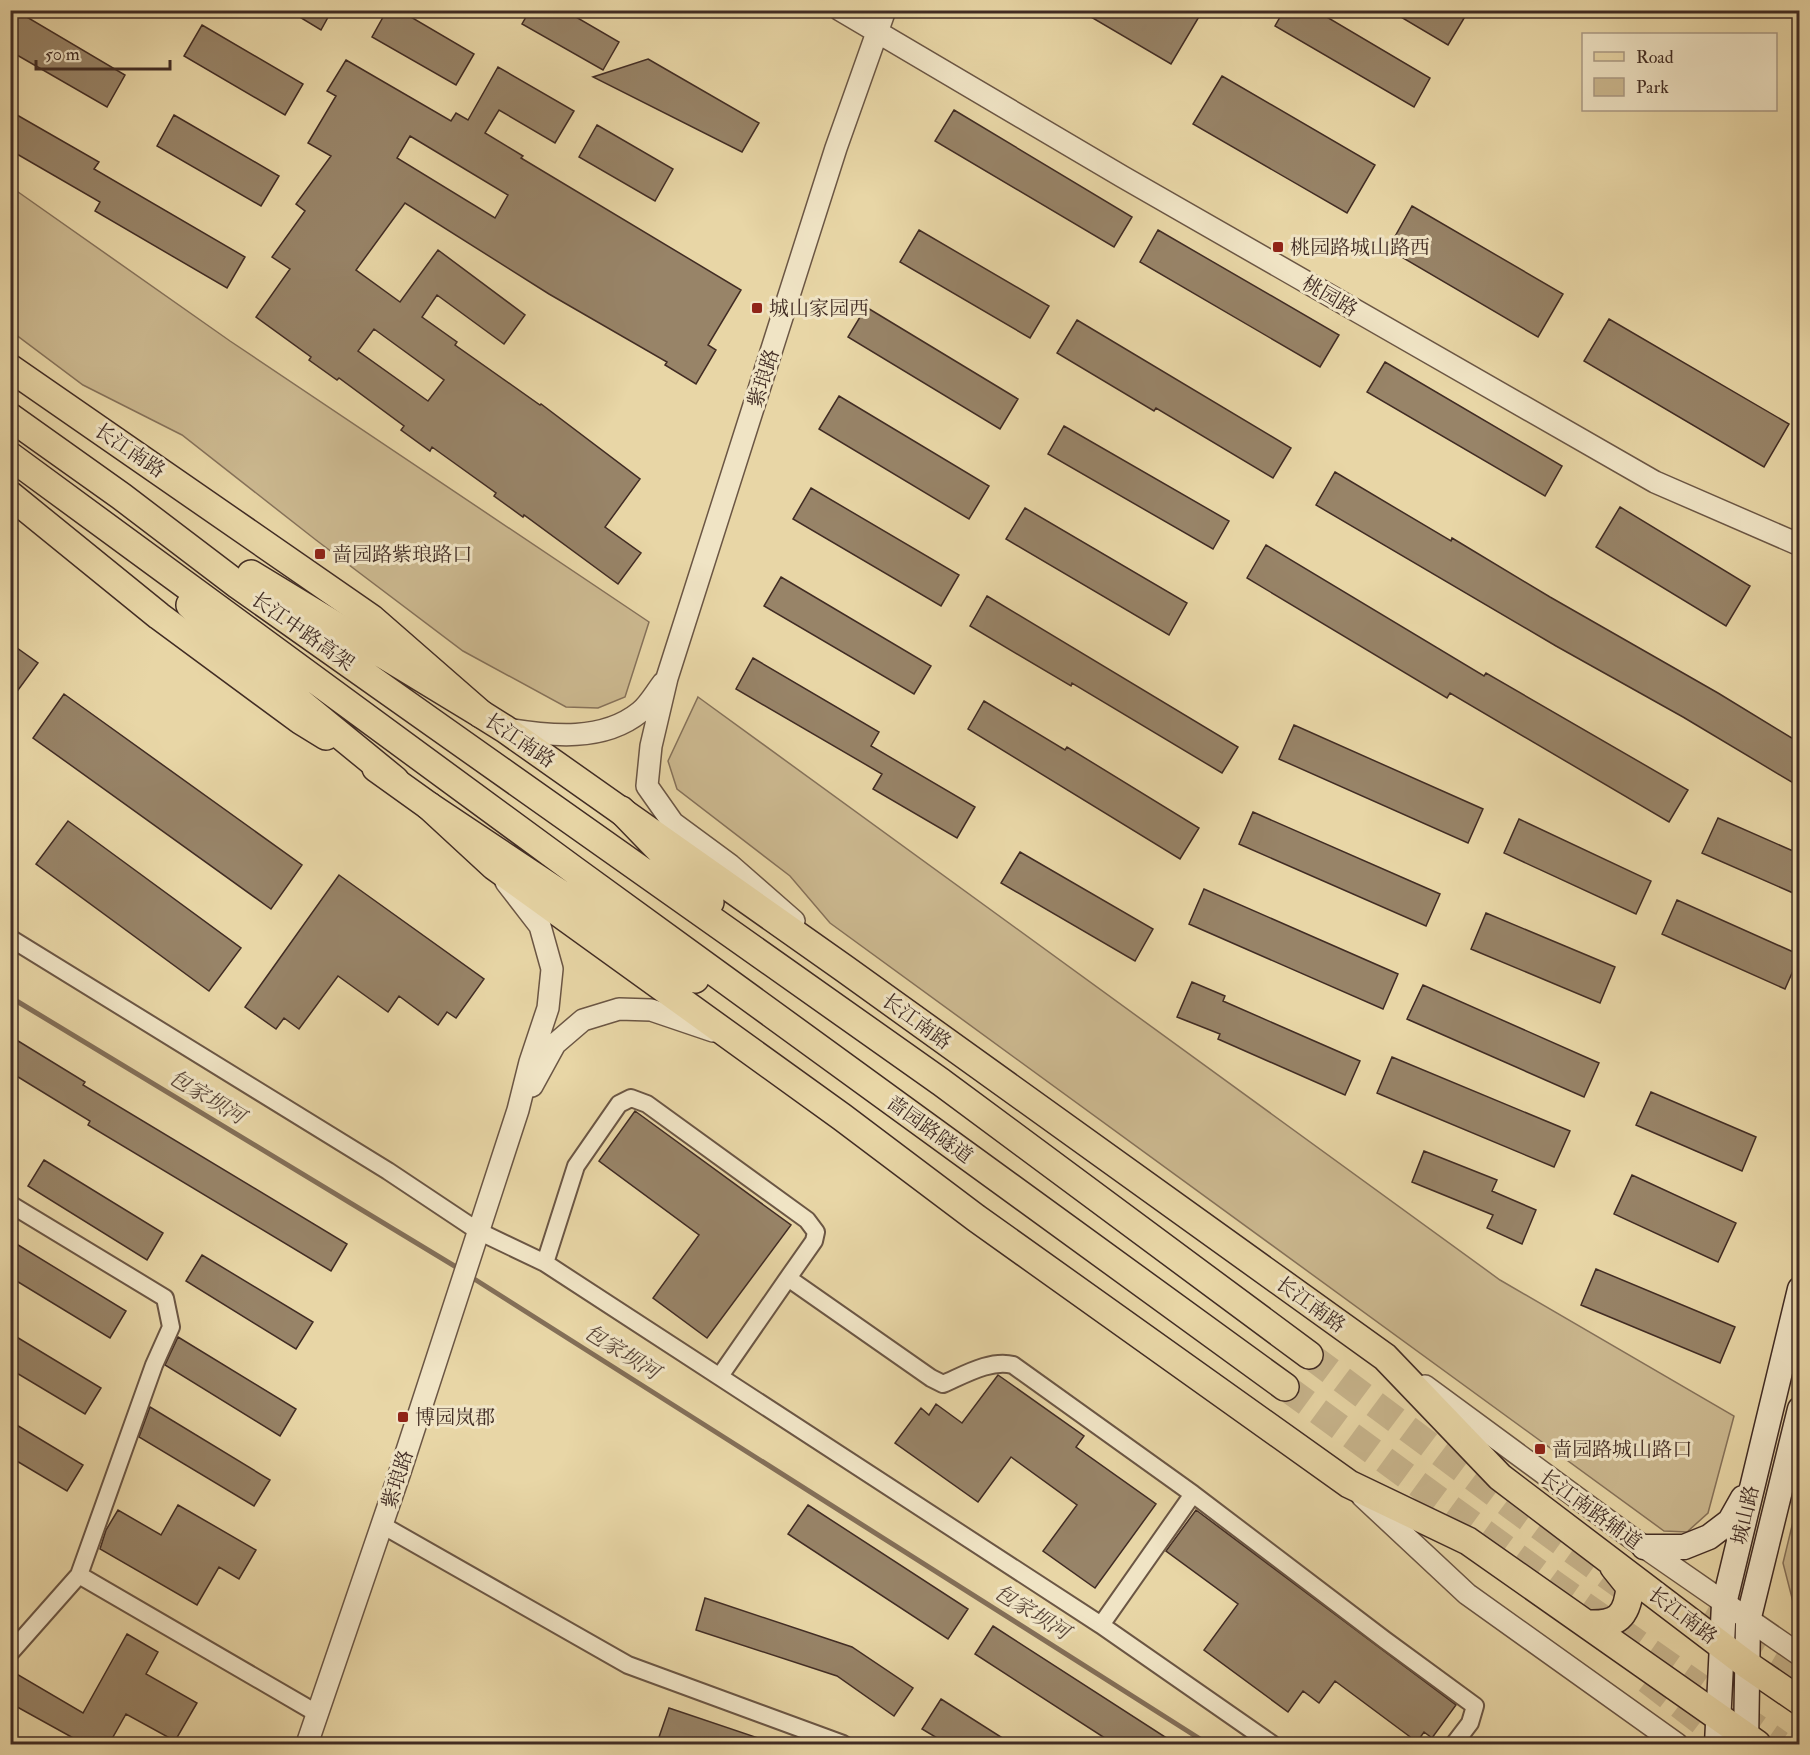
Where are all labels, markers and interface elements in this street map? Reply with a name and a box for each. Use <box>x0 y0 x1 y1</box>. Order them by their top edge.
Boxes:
scale bar <box>36 33 170 71</box>
legend <box>1582 33 1777 111</box>
text: 50 m <box>45 43 80 66</box>
text: Road <box>1636 46 1674 69</box>
text: Park <box>1636 76 1669 99</box>
place label: 桃园路城山路西 <box>1290 235 1430 260</box>
marker: 桃园路城山路西 <box>1271 240 1285 254</box>
street label: 桃园路 <box>1298 271 1362 322</box>
place label: 城山家园西 <box>769 296 869 321</box>
marker: 城山家园西 <box>750 301 764 315</box>
street label: 紫琅路 <box>742 346 785 411</box>
street label: 长江南路 <box>90 418 170 483</box>
place label: 啬园路紫琅路口 <box>332 542 472 567</box>
marker: 啬园路紫琅路口 <box>313 547 327 561</box>
street label: 长江中路高架 <box>246 587 359 676</box>
street label: 长江南路 <box>480 708 560 773</box>
street label: 长江南路 <box>877 988 956 1055</box>
water label: 包家坝河 <box>164 1064 253 1133</box>
street label: 啬园路隧道 <box>882 1090 978 1169</box>
street label: 长江南路 <box>1271 1271 1350 1338</box>
water label: 包家坝河 <box>579 1319 668 1388</box>
place label: 博园岚郡 <box>415 1405 495 1430</box>
marker: 博园岚郡 <box>396 1410 410 1424</box>
place label: 啬园路城山路口 <box>1552 1437 1692 1462</box>
marker: 啬园路城山路口 <box>1533 1442 1547 1456</box>
street label: 紫琅路 <box>376 1447 419 1512</box>
street label: 长江南路辅道 <box>1535 1464 1647 1555</box>
street label: 城山路 <box>1727 1483 1764 1547</box>
water label: 包家坝河 <box>989 1579 1078 1648</box>
street label: 长江南路 <box>1643 1581 1722 1649</box>

